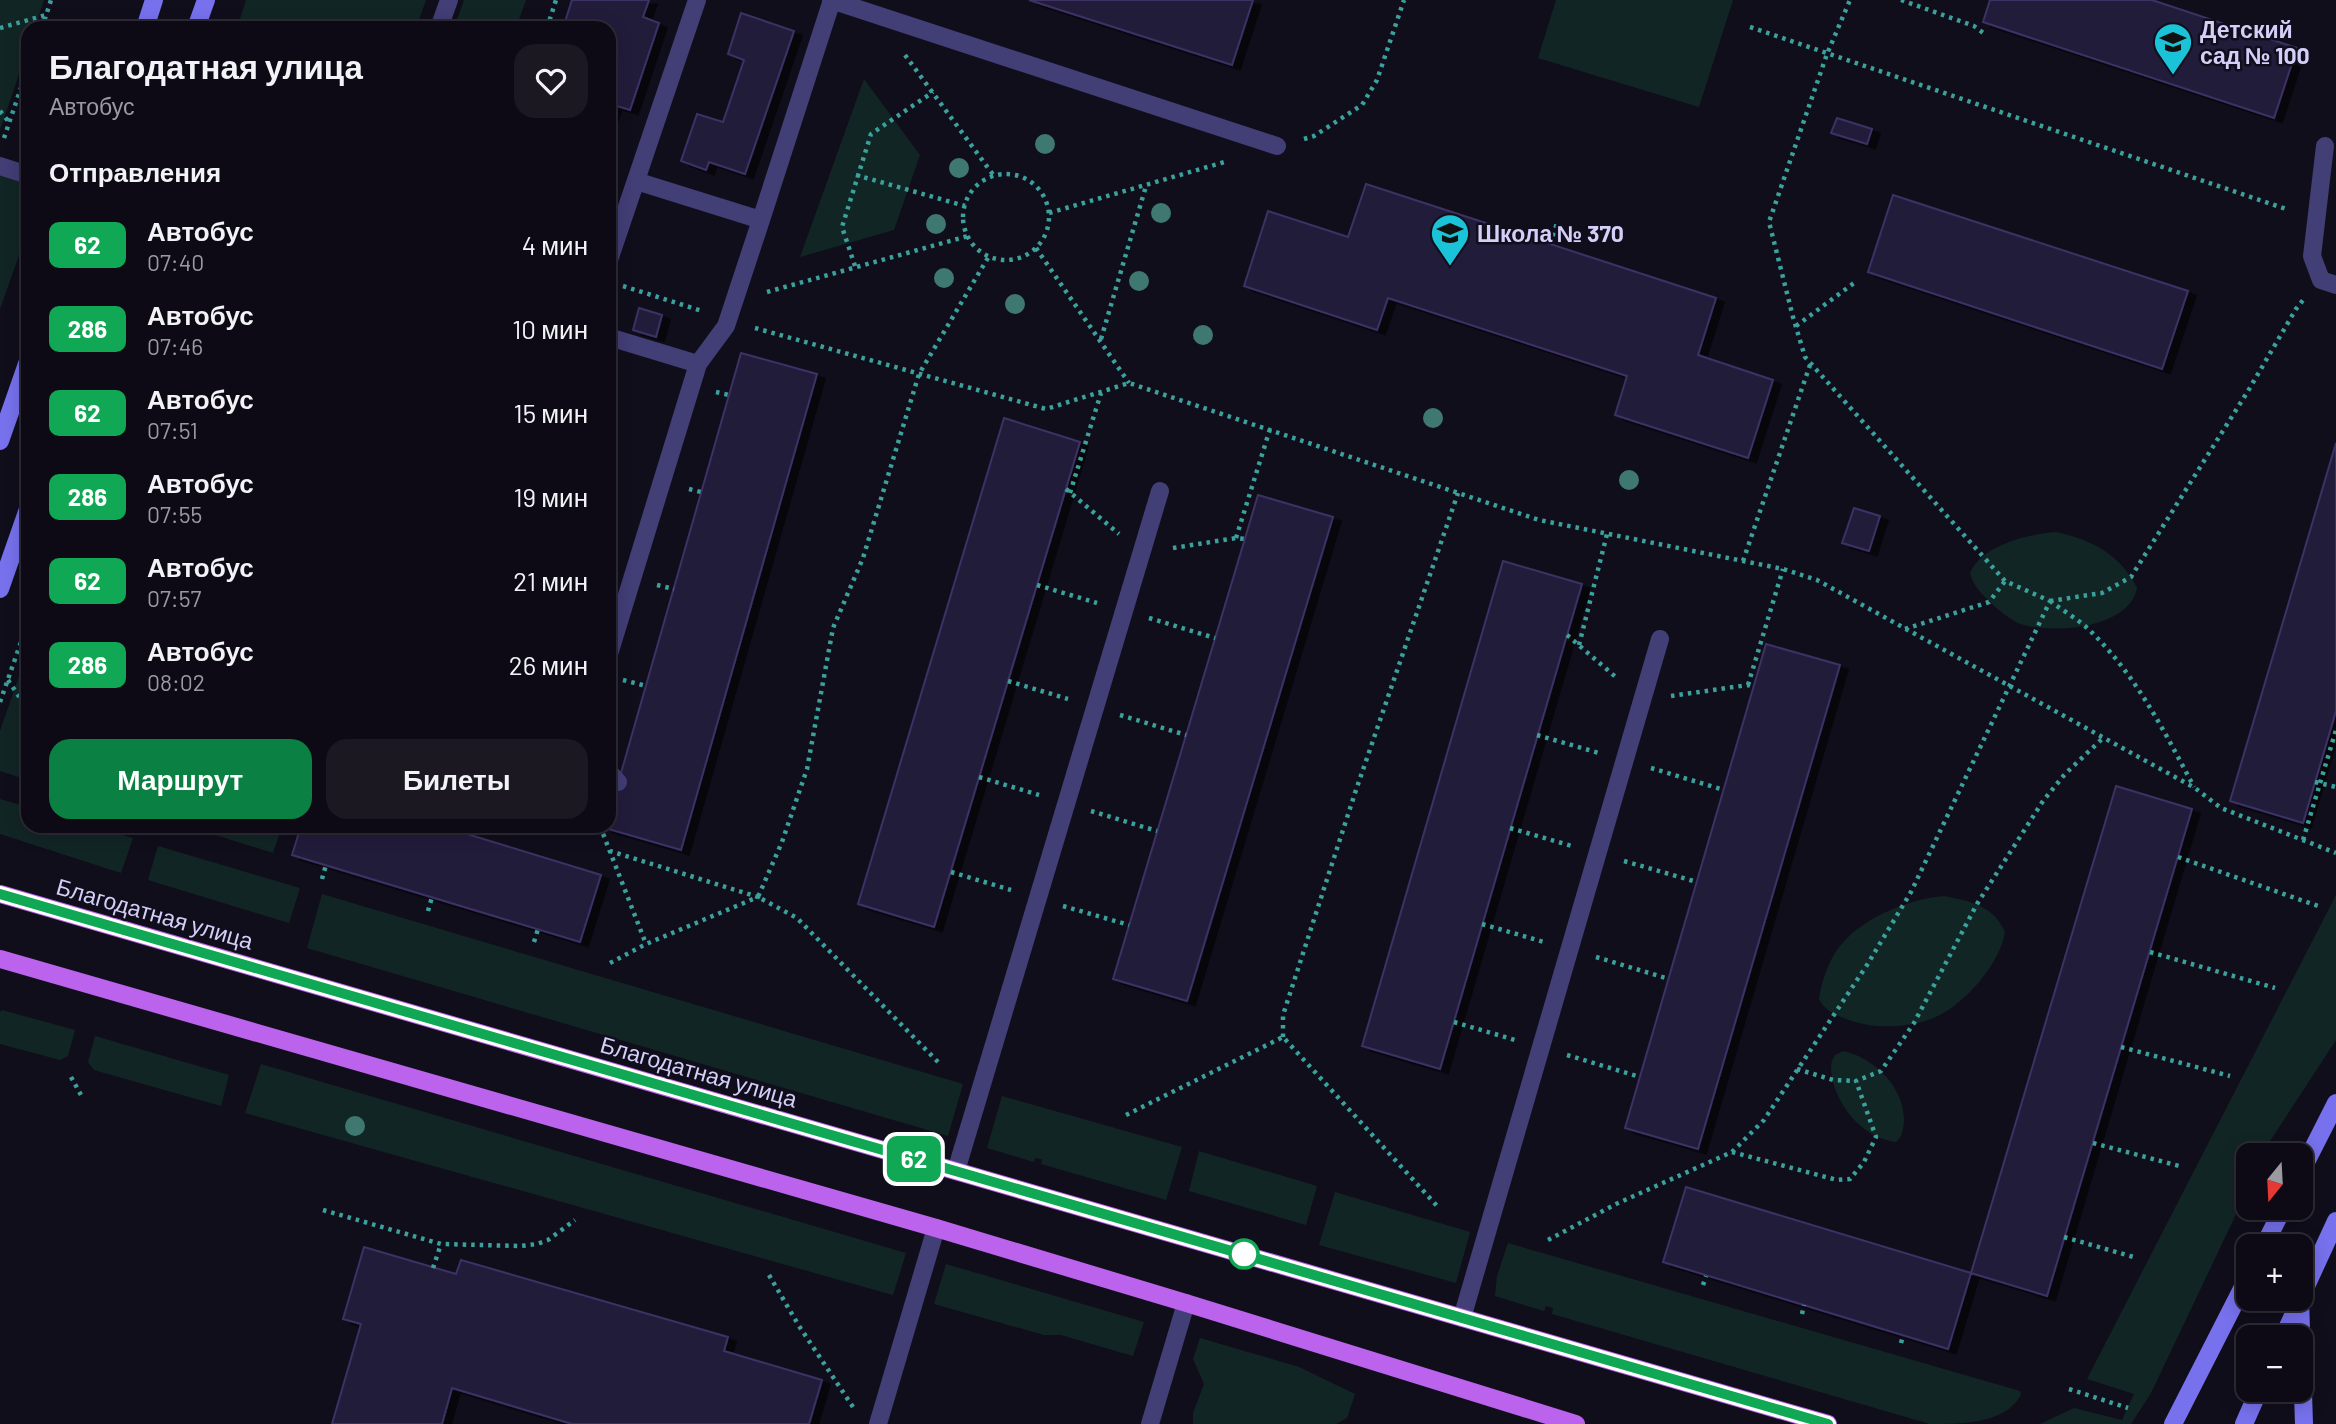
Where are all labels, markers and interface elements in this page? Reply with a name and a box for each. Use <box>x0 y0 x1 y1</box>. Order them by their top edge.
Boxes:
place label: Детский сад № 100 <box>2200 15 2310 69</box>
school or university icon: Детский сад № 100 <box>2152 21 2194 76</box>
button: heart <box>514 44 588 118</box>
text: Благодатная улица <box>49 46 363 86</box>
text: Автобус <box>49 92 135 120</box>
text: Отправления <box>49 156 221 187</box>
school or university icon: Школа № 370 <box>1429 212 1471 267</box>
text: Автобус <box>147 215 254 246</box>
place label: Школа № 370 <box>1477 219 1624 247</box>
text: 4 мин <box>522 229 588 260</box>
text: 62 <box>74 230 101 259</box>
text: 07:40 <box>147 248 204 276</box>
text: Автобус <box>147 299 254 330</box>
text: 10 мин <box>512 313 588 344</box>
text: 286 <box>68 314 107 343</box>
text: 07:46 <box>147 332 203 360</box>
text: Автобус <box>147 383 254 414</box>
text: 15 мин <box>514 397 588 428</box>
text: 62 <box>74 398 101 427</box>
text: 07:51 <box>147 416 198 444</box>
text: Автобус <box>147 467 254 498</box>
text: 19 мин <box>513 481 588 512</box>
text: 286 <box>68 482 107 511</box>
text: 07:55 <box>147 500 202 528</box>
text: Автобус <box>147 551 254 582</box>
text: 21 мин <box>513 565 588 596</box>
text: 62 <box>74 566 101 595</box>
text: 07:57 <box>147 584 201 612</box>
text: Автобус <box>147 635 254 666</box>
text: 26 мин <box>509 649 588 680</box>
text: 286 <box>68 650 107 679</box>
text: 08:02 <box>147 668 205 696</box>
button: Маршрут <box>49 739 312 819</box>
button: Билеты <box>326 739 588 819</box>
street label: Благодатная улица <box>53 872 257 955</box>
street label: Благодатная улица <box>597 1030 801 1113</box>
line badge: 62 <box>883 1136 946 1182</box>
north arrow <box>2236 1143 2314 1220</box>
map controls <box>2236 1143 2313 1402</box>
text: 62 <box>901 1144 927 1173</box>
button: + <box>2236 1234 2313 1311</box>
unlabelled marker <box>1229 1239 1259 1269</box>
button: − <box>2236 1325 2313 1402</box>

